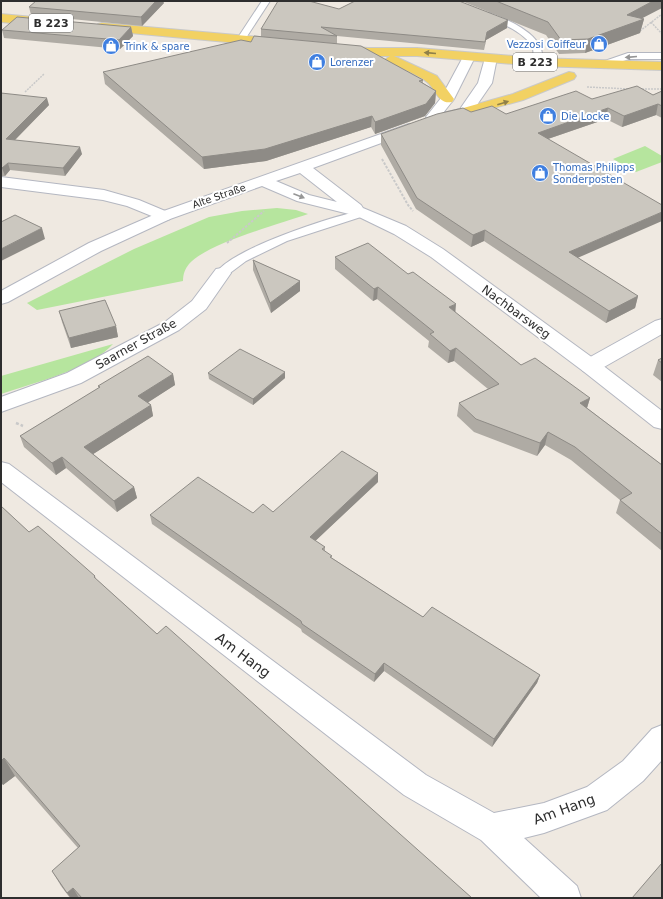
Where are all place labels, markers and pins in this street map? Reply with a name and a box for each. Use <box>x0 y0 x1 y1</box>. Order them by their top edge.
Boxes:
shop icon: Vezzosi Coiffeur <box>589 34 609 54</box>
shop icon: Trink & spare <box>101 36 121 56</box>
place label: Vezzosi Coiffeur <box>507 39 587 50</box>
place label: Trink & spare <box>123 41 190 52</box>
shop icon: Lorenzer <box>307 52 327 72</box>
place label: Lorenzer <box>330 57 374 68</box>
shop icon: Die Locke <box>538 106 558 126</box>
place label: Die Locke <box>561 111 609 122</box>
place label: Thomas Philipps Sonderposten <box>552 162 634 185</box>
shop icon: Thomas Philipps Sonderposten <box>530 163 550 183</box>

